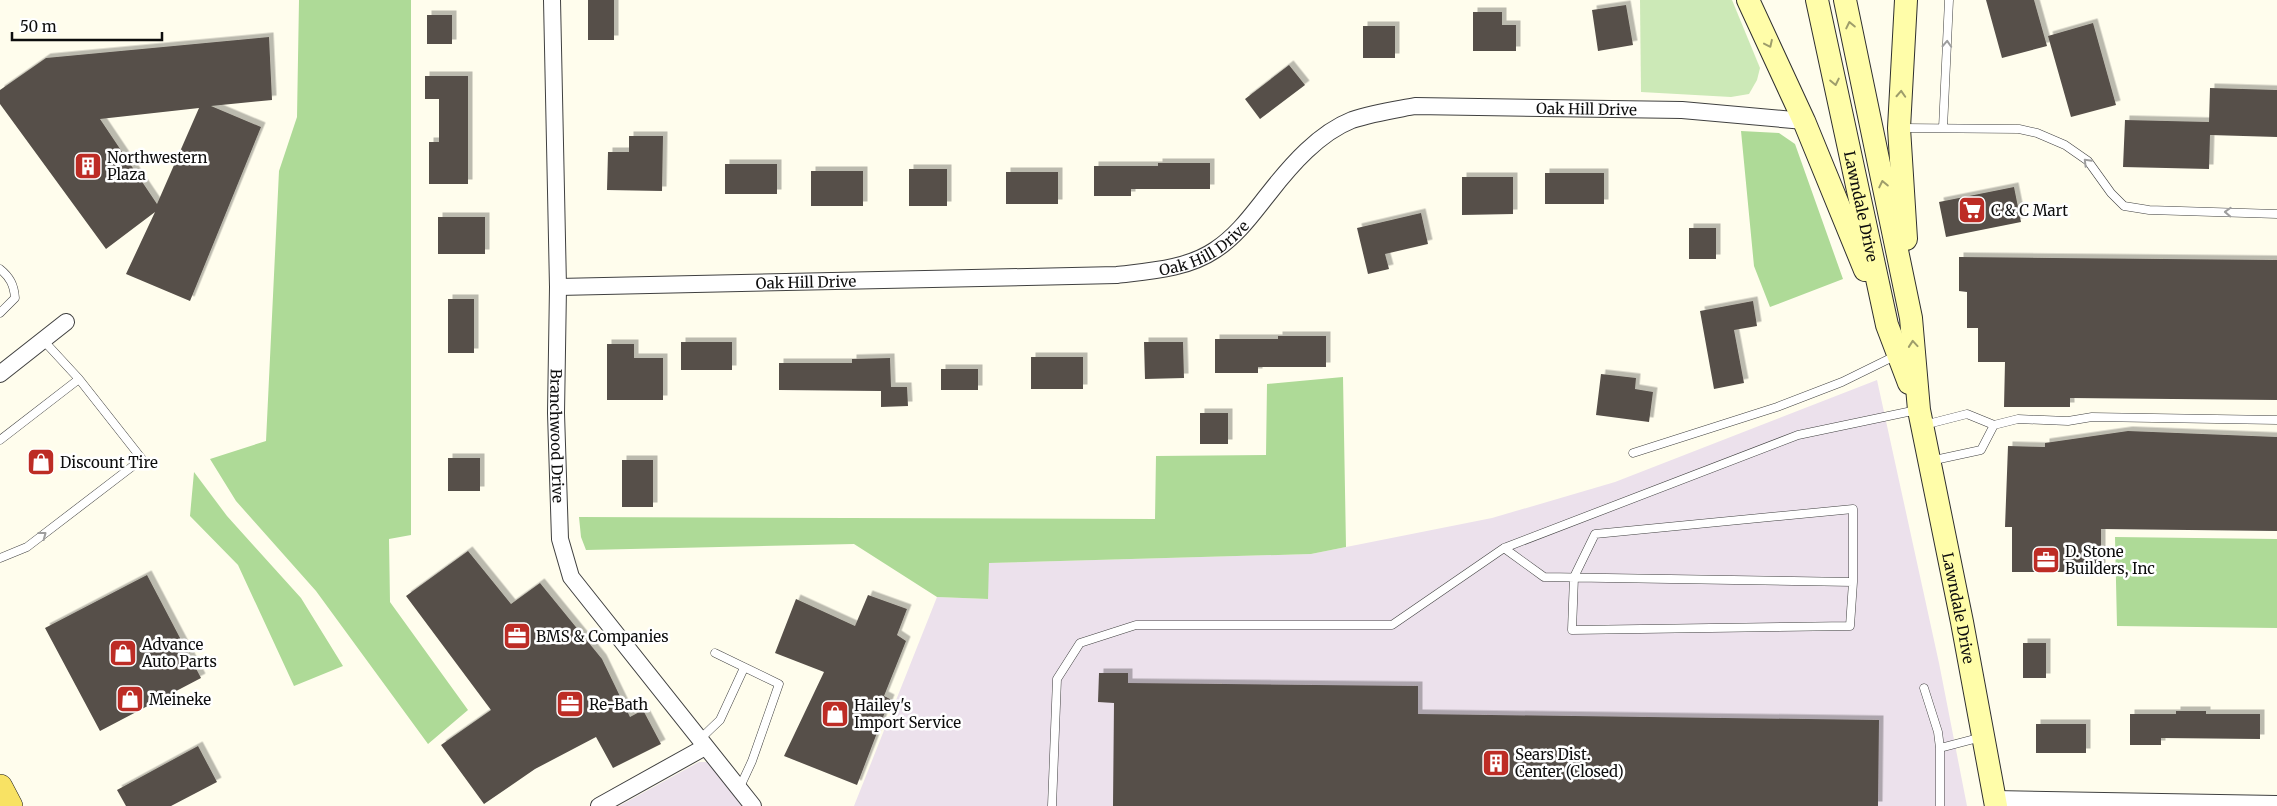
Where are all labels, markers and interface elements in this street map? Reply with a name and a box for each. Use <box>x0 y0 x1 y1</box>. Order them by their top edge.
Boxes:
scale bar <box>12 10 162 42</box>
text: 50 m <box>20 17 57 36</box>
one-way arrow <box>1845 21 1856 30</box>
one-way arrow <box>1763 39 1773 48</box>
one-way arrow <box>1941 40 1952 48</box>
one-way arrow <box>1829 77 1840 86</box>
one-way arrow <box>1896 90 1907 98</box>
street label: Oak Hill Drive <box>1536 98 1637 119</box>
place label: Northwestern Plaza <box>107 148 207 184</box>
street label: Lawndale Drive <box>1840 149 1883 264</box>
building icon: Northwestern Plaza <box>73 151 103 181</box>
one-way arrow <box>2084 159 2093 168</box>
one-way arrow <box>1878 180 1889 189</box>
supermarket icon: C & C Mart <box>1957 195 1987 225</box>
place label: C & C Mart <box>1991 201 2068 220</box>
one-way arrow <box>2224 207 2232 218</box>
street label: Oak Hill Drive <box>1157 216 1253 279</box>
street label: Oak Hill Drive <box>755 271 857 292</box>
one-way arrow <box>1908 339 1919 347</box>
street label: Branchwood Drive <box>546 369 568 503</box>
shop icon: Discount Tire <box>26 447 56 477</box>
place label: Discount Tire <box>60 453 158 472</box>
one-way arrow <box>37 532 47 541</box>
place label: D. Stone Builders, Inc <box>2065 542 2155 578</box>
office icon: D. Stone Builders, Inc <box>2031 545 2061 575</box>
street label: Lawndale Drive <box>1939 551 1979 665</box>
office icon: BMS & Companies <box>502 621 532 651</box>
place label: BMS & Companies <box>536 627 669 646</box>
place label: Advance Auto Parts <box>141 635 217 671</box>
shop icon: Advance Auto Parts <box>108 638 138 668</box>
shop icon: Meineke <box>115 684 145 714</box>
office icon: Re-Bath <box>555 689 585 719</box>
place label: Meineke <box>149 690 211 709</box>
place label: Re-Bath <box>589 695 648 714</box>
place label: Hailey's Import Service <box>854 696 961 732</box>
shop icon: Hailey's Import Service <box>820 699 850 729</box>
place label: Sears Dist. Center (Closed) <box>1515 745 1624 781</box>
building icon: Sears Dist. Center (Closed) <box>1481 748 1511 778</box>

